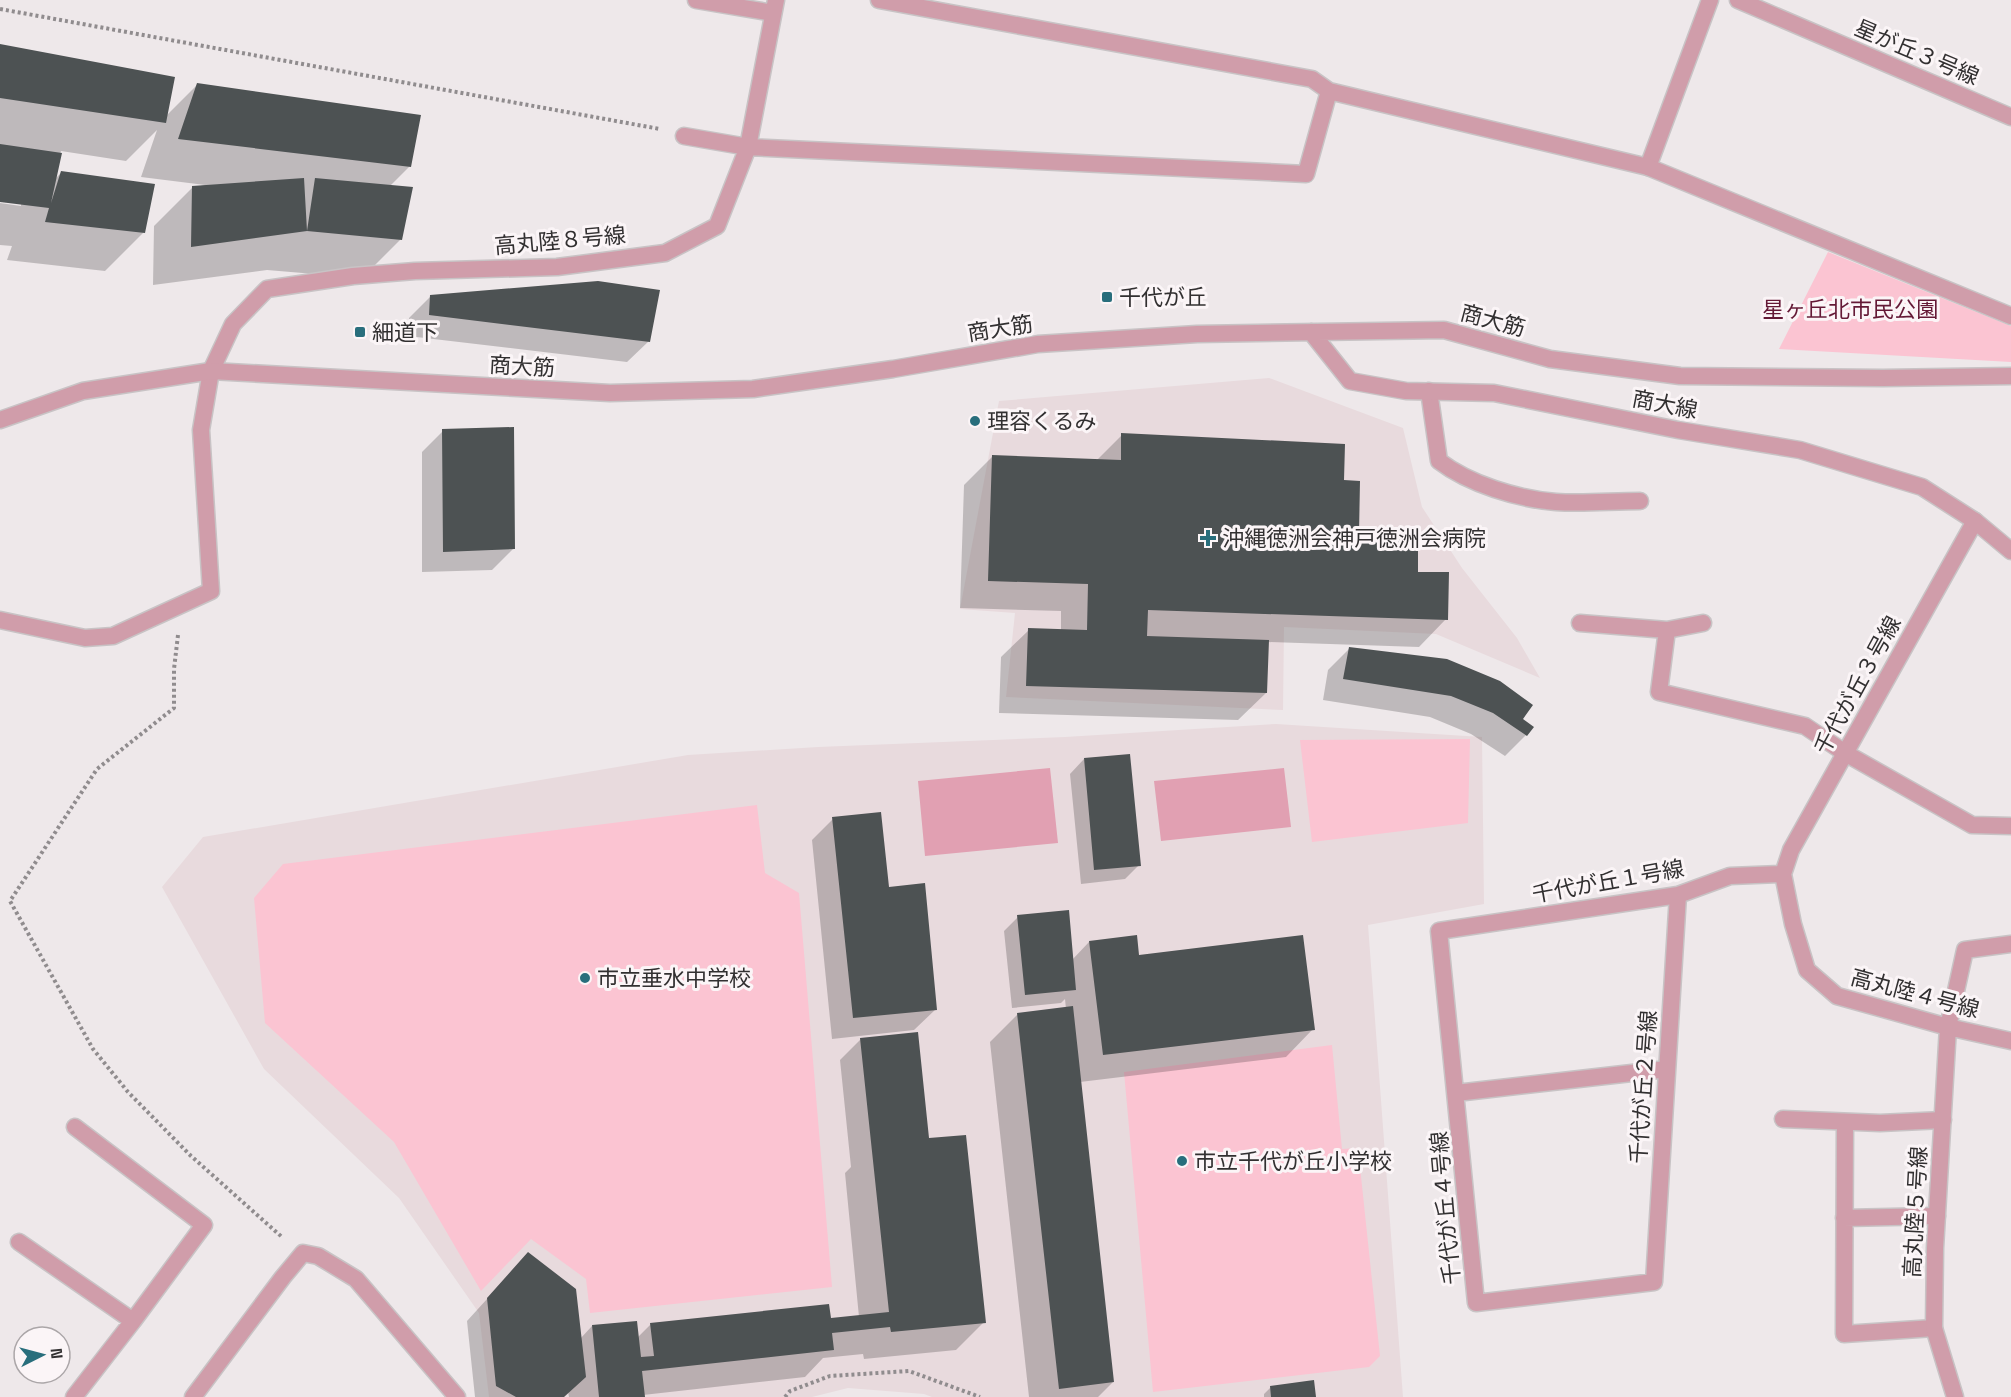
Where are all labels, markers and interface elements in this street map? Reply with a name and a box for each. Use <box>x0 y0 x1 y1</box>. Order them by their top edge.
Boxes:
street label: 星が丘３号線 <box>1851 13 1983 91</box>
street label: 高丸陸８号線 <box>493 220 627 260</box>
place label: 千代が丘 <box>1119 283 1207 311</box>
marker: 千代が丘 <box>1100 290 1114 304</box>
park label: 星ヶ丘北市民公園 <box>1762 295 1938 323</box>
street label: 商大筋 <box>1457 298 1529 342</box>
street label: 商大筋 <box>965 309 1035 347</box>
place label: 細道下 <box>372 318 438 346</box>
marker: 細道下 <box>353 325 367 339</box>
street label: 商大筋 <box>488 350 556 382</box>
street label: 商大線 <box>1630 384 1700 424</box>
place label: 理容くるみ <box>987 407 1097 435</box>
marker: 理容くるみ <box>968 414 982 428</box>
place label: 沖縄徳洲会神戸徳洲会病院 <box>1222 524 1486 552</box>
marker: 沖縄徳洲会神戸徳洲会病院 <box>1199 529 1217 547</box>
street label: 千代が丘３号線 <box>1807 611 1907 759</box>
street label: 千代が丘１号線 <box>1530 854 1686 908</box>
street label: 高丸陸４号線 <box>1848 962 1982 1024</box>
place label: 市立垂水中学校 <box>597 964 751 992</box>
marker: 市立垂水中学校 <box>578 971 592 985</box>
street label: 千代が丘２号線 <box>1624 1009 1662 1165</box>
street label: 千代が丘４号線 <box>1424 1130 1466 1286</box>
street label: 高丸陸５号線 <box>1898 1145 1932 1279</box>
place label: 市立千代が丘小学校 <box>1194 1147 1392 1175</box>
marker: 市立千代が丘小学校 <box>1175 1154 1189 1168</box>
north arrow <box>12 1325 72 1385</box>
text: N <box>45 1347 67 1360</box>

